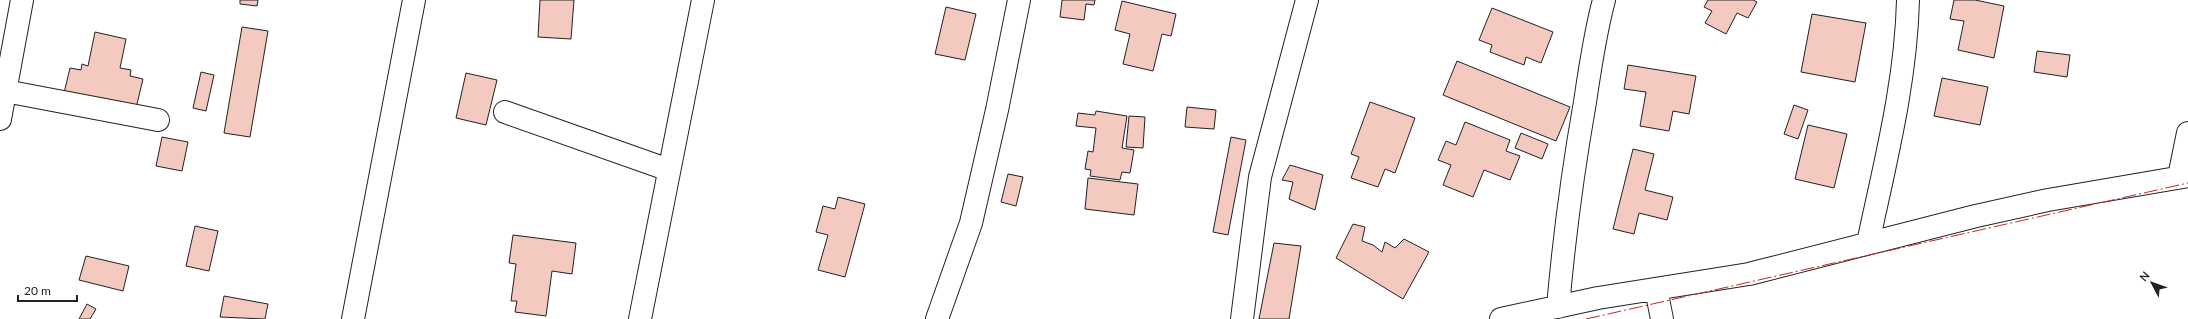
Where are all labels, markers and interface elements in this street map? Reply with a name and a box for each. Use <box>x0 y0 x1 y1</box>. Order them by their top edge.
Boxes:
north arrow <box>2132 263 2172 303</box>
text: N <box>2136 269 2152 284</box>
scale bar <box>18 277 77 303</box>
text: 20 m <box>24 283 51 298</box>

